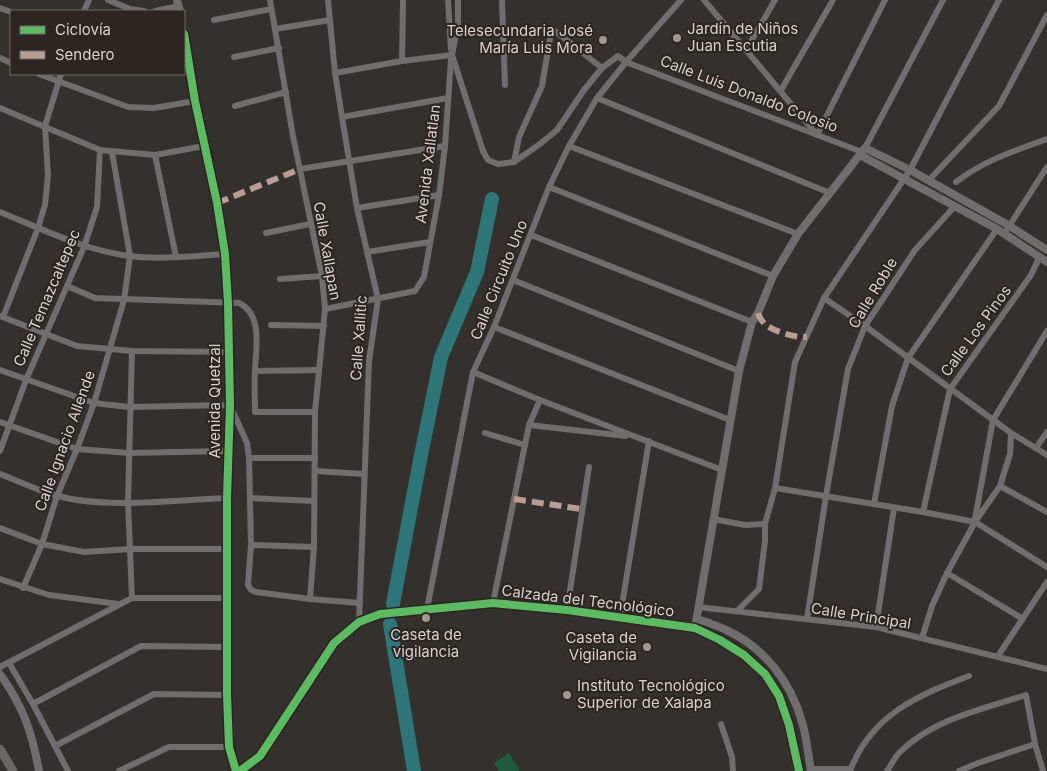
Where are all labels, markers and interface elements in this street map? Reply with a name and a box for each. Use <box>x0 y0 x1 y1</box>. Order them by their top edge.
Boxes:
legend <box>10 10 185 75</box>
place label: Jardín de Niños Juan Escutia <box>687 19 798 55</box>
text: Ciclovía <box>55 20 111 39</box>
place label: Telesecundaria José María Luis Mora <box>446 21 593 57</box>
marker: Jardín de Niños Juan Escutia <box>671 32 683 44</box>
marker: Telesecundaria José María Luis Mora <box>597 34 609 46</box>
text: Sendero <box>55 45 115 64</box>
street label: Calle Luis Donaldo Colosio <box>658 51 841 136</box>
street label: Avenida Xallatlan <box>411 103 444 225</box>
street label: Calle Xallapan <box>309 200 346 302</box>
street label: Calle Circuito Uno <box>466 217 531 343</box>
street label: Calle Temazcaltepec <box>9 226 84 369</box>
street label: Calle Roble <box>844 254 901 332</box>
street label: Calle Los Pinos <box>936 281 1015 380</box>
street label: Calle Xallitic <box>346 295 371 381</box>
street label: Avenida Quetzal <box>205 344 224 458</box>
street label: Calle Ignacio Allende <box>30 368 99 514</box>
street label: Calzada del Tecnológico <box>501 580 676 621</box>
street label: Calle Principal <box>810 598 913 633</box>
marker: Caseta de vigilancia <box>420 612 432 624</box>
place label: Caseta de vigilancia <box>390 625 462 661</box>
place label: Caseta de Vigilancia <box>565 628 637 664</box>
marker: Caseta de Vigilancia <box>641 641 653 653</box>
place label: Instituto Tecnológico Superior de Xalapa <box>577 676 725 712</box>
marker: Instituto Tecnológico Superior de Xalapa <box>561 689 573 701</box>

